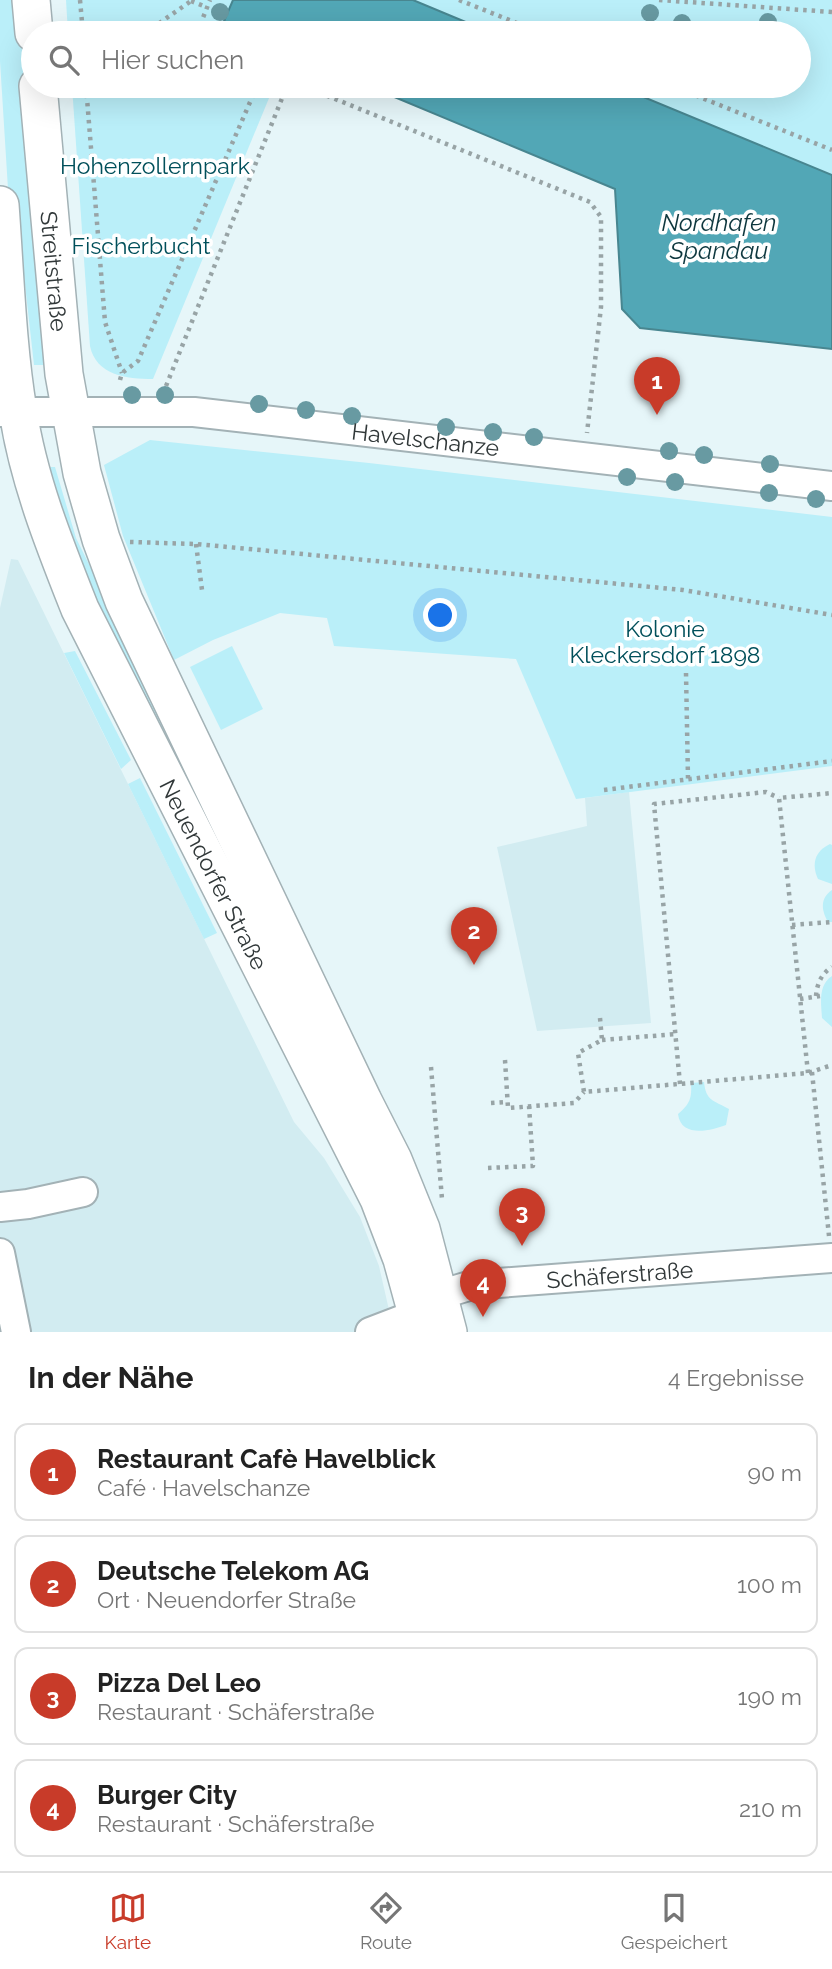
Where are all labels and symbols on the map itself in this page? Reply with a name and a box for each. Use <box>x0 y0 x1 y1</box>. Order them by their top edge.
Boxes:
park label: Hohenzollernpark <box>60 152 250 179</box>
water label: Nordhafen Spandau <box>662 208 777 265</box>
street label: Streitstraße <box>36 210 74 333</box>
park label: Fischerbucht <box>72 232 211 259</box>
pin: 1 <box>634 357 680 415</box>
street label: Havelschanze <box>350 417 501 461</box>
your location <box>423 598 457 632</box>
park label: Kolonie Kleckersdorf 1898 <box>569 615 761 668</box>
street label: Neuendorfer Straße <box>155 774 274 974</box>
pin: 2 <box>451 907 497 965</box>
pin: 3 <box>499 1188 545 1246</box>
street label: Schäferstraße <box>545 1255 694 1293</box>
pin: 4 <box>460 1259 506 1317</box>

